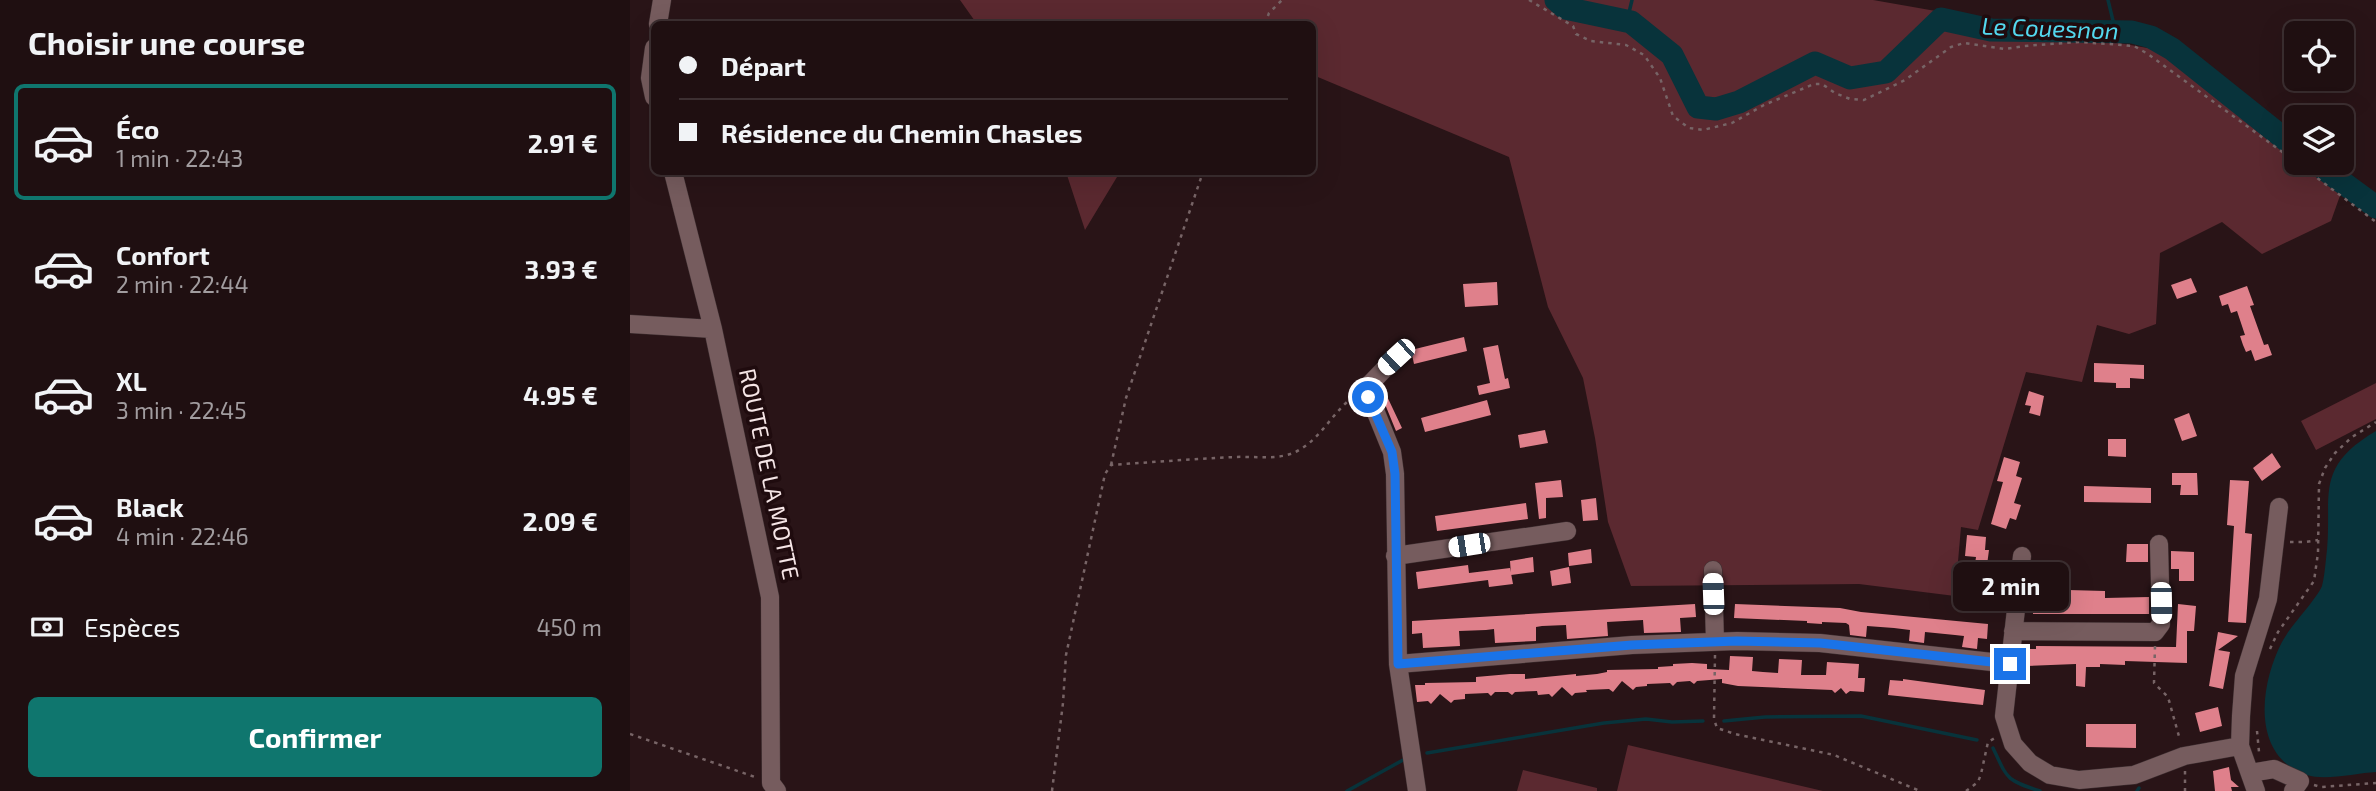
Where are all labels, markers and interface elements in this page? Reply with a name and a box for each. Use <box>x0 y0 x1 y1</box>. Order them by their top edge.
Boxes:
water label: Le Couesnon <box>1981 11 2119 44</box>
map controls <box>2284 21 2354 175</box>
button: locate <box>2284 21 2354 91</box>
text: Choisir une course <box>28 23 305 61</box>
text: Départ <box>721 50 806 81</box>
button: layers <box>2284 105 2354 175</box>
icon: car <box>32 111 95 174</box>
text: Éco <box>116 113 159 144</box>
text: Résidence du Chemin Chasles <box>721 117 1082 148</box>
text: 2.91 € <box>528 127 598 158</box>
text: 1 min · 22:43 <box>116 144 243 172</box>
icon: car <box>32 237 95 300</box>
text: Confort <box>116 239 210 270</box>
text: 3.93 € <box>525 253 598 284</box>
text: 2 min · 22:44 <box>116 270 249 298</box>
car <box>1374 335 1419 379</box>
icon: car <box>32 363 95 426</box>
text: XL <box>116 365 147 396</box>
street label: ROUTE DE LA MOTTE <box>734 366 806 582</box>
text: 4.95 € <box>523 379 598 410</box>
route start <box>1352 381 1384 413</box>
text: 3 min · 22:45 <box>116 396 247 424</box>
icon: car <box>32 489 95 552</box>
text: Black <box>116 491 184 522</box>
text: 2.09 € <box>522 505 598 536</box>
text: 4 min · 22:46 <box>116 522 249 550</box>
car <box>1447 531 1492 559</box>
callout: 2 min <box>1952 562 2068 612</box>
text: 2 min <box>1982 572 2040 600</box>
car <box>1702 573 1725 615</box>
car <box>2151 582 2172 624</box>
icon: cash <box>28 608 66 646</box>
text: Espèces <box>84 611 181 642</box>
text: 450 m <box>536 613 602 641</box>
route end <box>1994 648 2026 680</box>
button: Confirmer <box>28 697 602 777</box>

